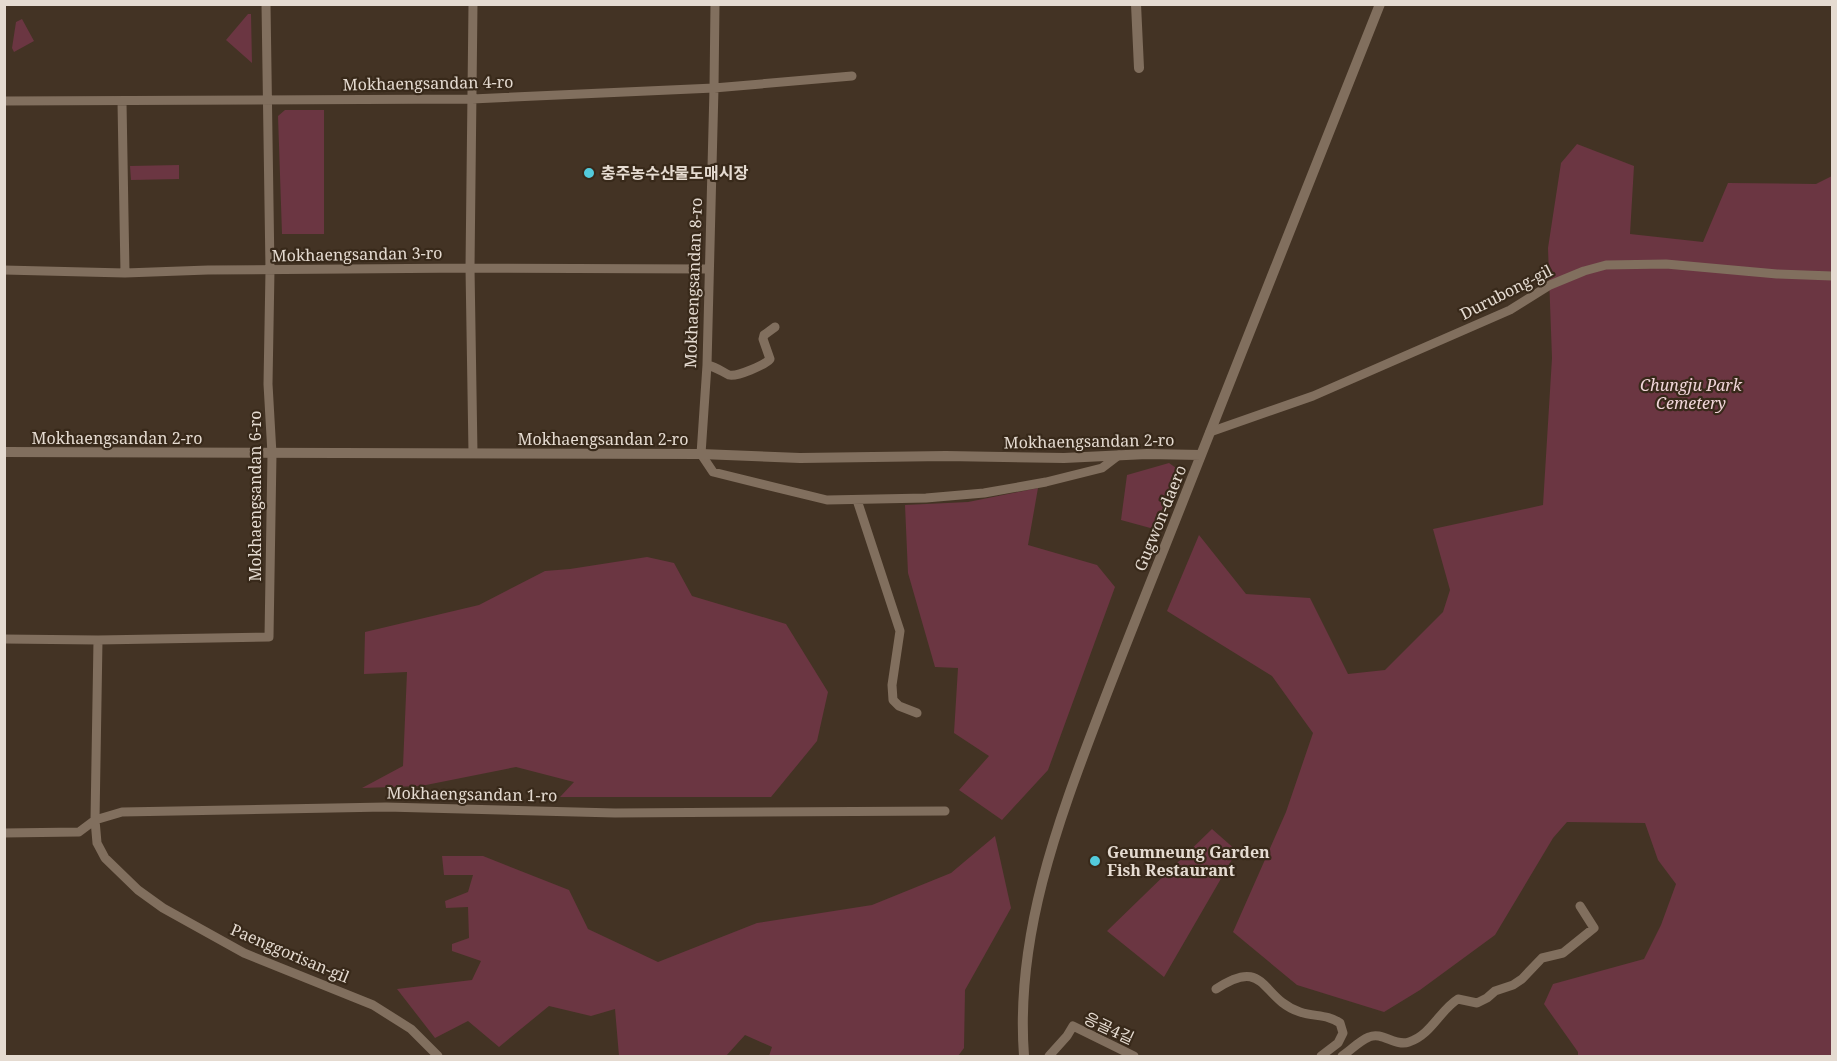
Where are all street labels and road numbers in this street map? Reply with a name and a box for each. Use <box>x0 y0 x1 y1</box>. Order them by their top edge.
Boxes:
street label: Mokhaengsandan 4-ro <box>342 71 514 95</box>
street label: Mokhaengsandan 8-ro <box>679 197 707 369</box>
street label: Mokhaengsandan 3-ro <box>271 242 443 266</box>
street label: Durubong-gil <box>1456 259 1556 325</box>
street label: Mokhaengsandan 6-ro <box>244 411 266 581</box>
street label: Mokhaengsandan 2-ro <box>32 427 202 449</box>
street label: Mokhaengsandan 2-ro <box>518 428 688 450</box>
street label: Mokhaengsandan 2-ro <box>1003 429 1175 453</box>
street label: Gugwon-daero <box>1129 462 1191 574</box>
street label: Mokhaengsandan 1-ro <box>386 782 558 806</box>
street label: Paenggorisan-gil <box>227 918 353 988</box>
street label: 응골4길 <box>1080 1007 1138 1049</box>

